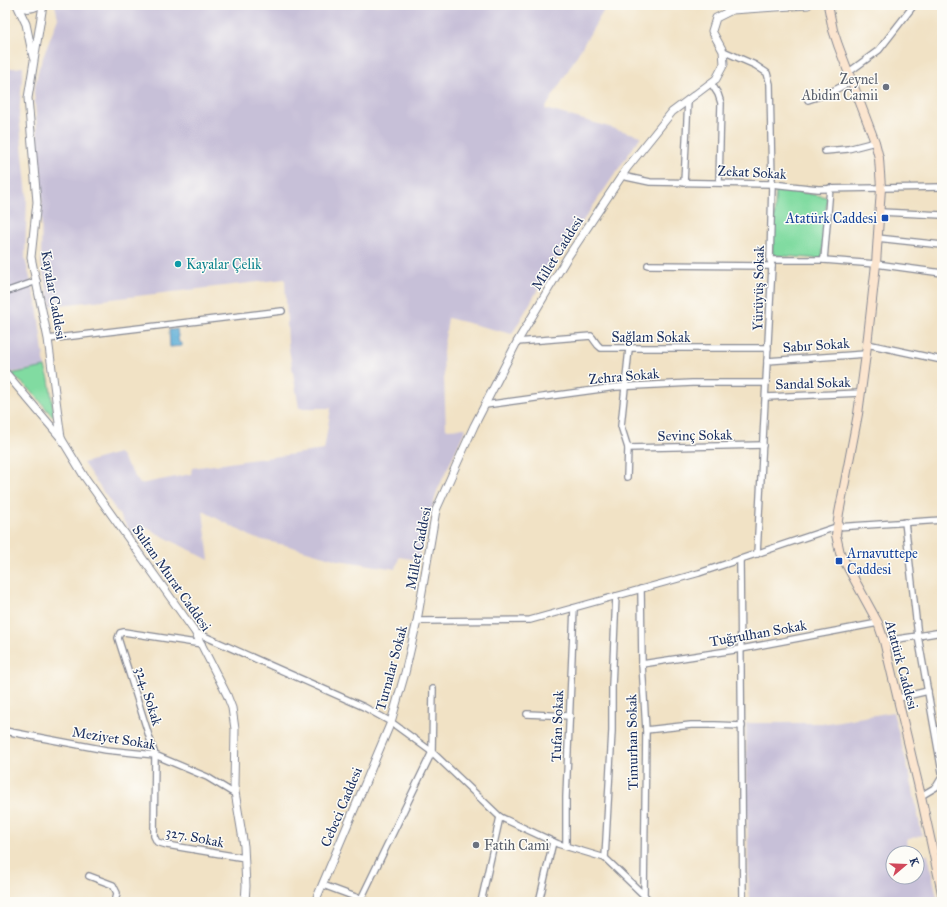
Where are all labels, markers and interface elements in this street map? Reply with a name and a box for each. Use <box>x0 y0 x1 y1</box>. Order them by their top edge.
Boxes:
place label: Zeynel Abidin Camii <box>801 71 878 104</box>
marker: Zeynel Abidin Camii <box>881 82 891 92</box>
street label: Zekat Sokak <box>717 162 787 183</box>
place label: Atatürk Caddesi <box>784 210 877 227</box>
street label: Millet Caddesi <box>528 213 587 293</box>
marker: Atatürk Caddesi <box>880 213 890 223</box>
street label: Yürüyüş Sokak <box>749 245 768 331</box>
street label: Kayalar Caddesi <box>37 249 70 341</box>
place label: Kayalar Çelik <box>186 256 262 273</box>
marker: Kayalar Çelik <box>173 259 183 269</box>
street label: Sağlam Sokak <box>611 329 691 346</box>
street label: Sabır Sokak <box>782 335 850 356</box>
street label: Zehra Sokak <box>588 365 660 388</box>
street label: Sandal Sokak <box>775 374 851 393</box>
street label: Sevinç Sokak <box>657 426 733 445</box>
street label: Millet Caddesi <box>402 505 435 591</box>
street label: Sultan Murat Caddesi <box>129 522 215 635</box>
place label: Arnavuttepe Caddesi <box>846 545 918 578</box>
marker: Arnavuttepe Caddesi <box>834 556 844 566</box>
street label: Tuğrulhan Sokak <box>708 617 808 650</box>
street label: Atatürk Caddesi <box>881 618 922 712</box>
street label: Turnalar Sokak <box>372 623 411 713</box>
street label: 324. Sokak <box>132 665 166 728</box>
street label: Tufan Sokak <box>548 689 567 762</box>
street label: Timurhan Sokak <box>623 693 642 790</box>
street label: Meziyet Sokak <box>71 723 157 754</box>
street label: Cebeci Caddesi <box>317 765 366 850</box>
street label: 327. Sokak <box>164 823 226 852</box>
place label: Fatih Cami <box>484 837 550 854</box>
marker: Fatih Cami <box>471 840 481 850</box>
north arrow <box>885 845 925 885</box>
text: K <box>907 856 922 869</box>

